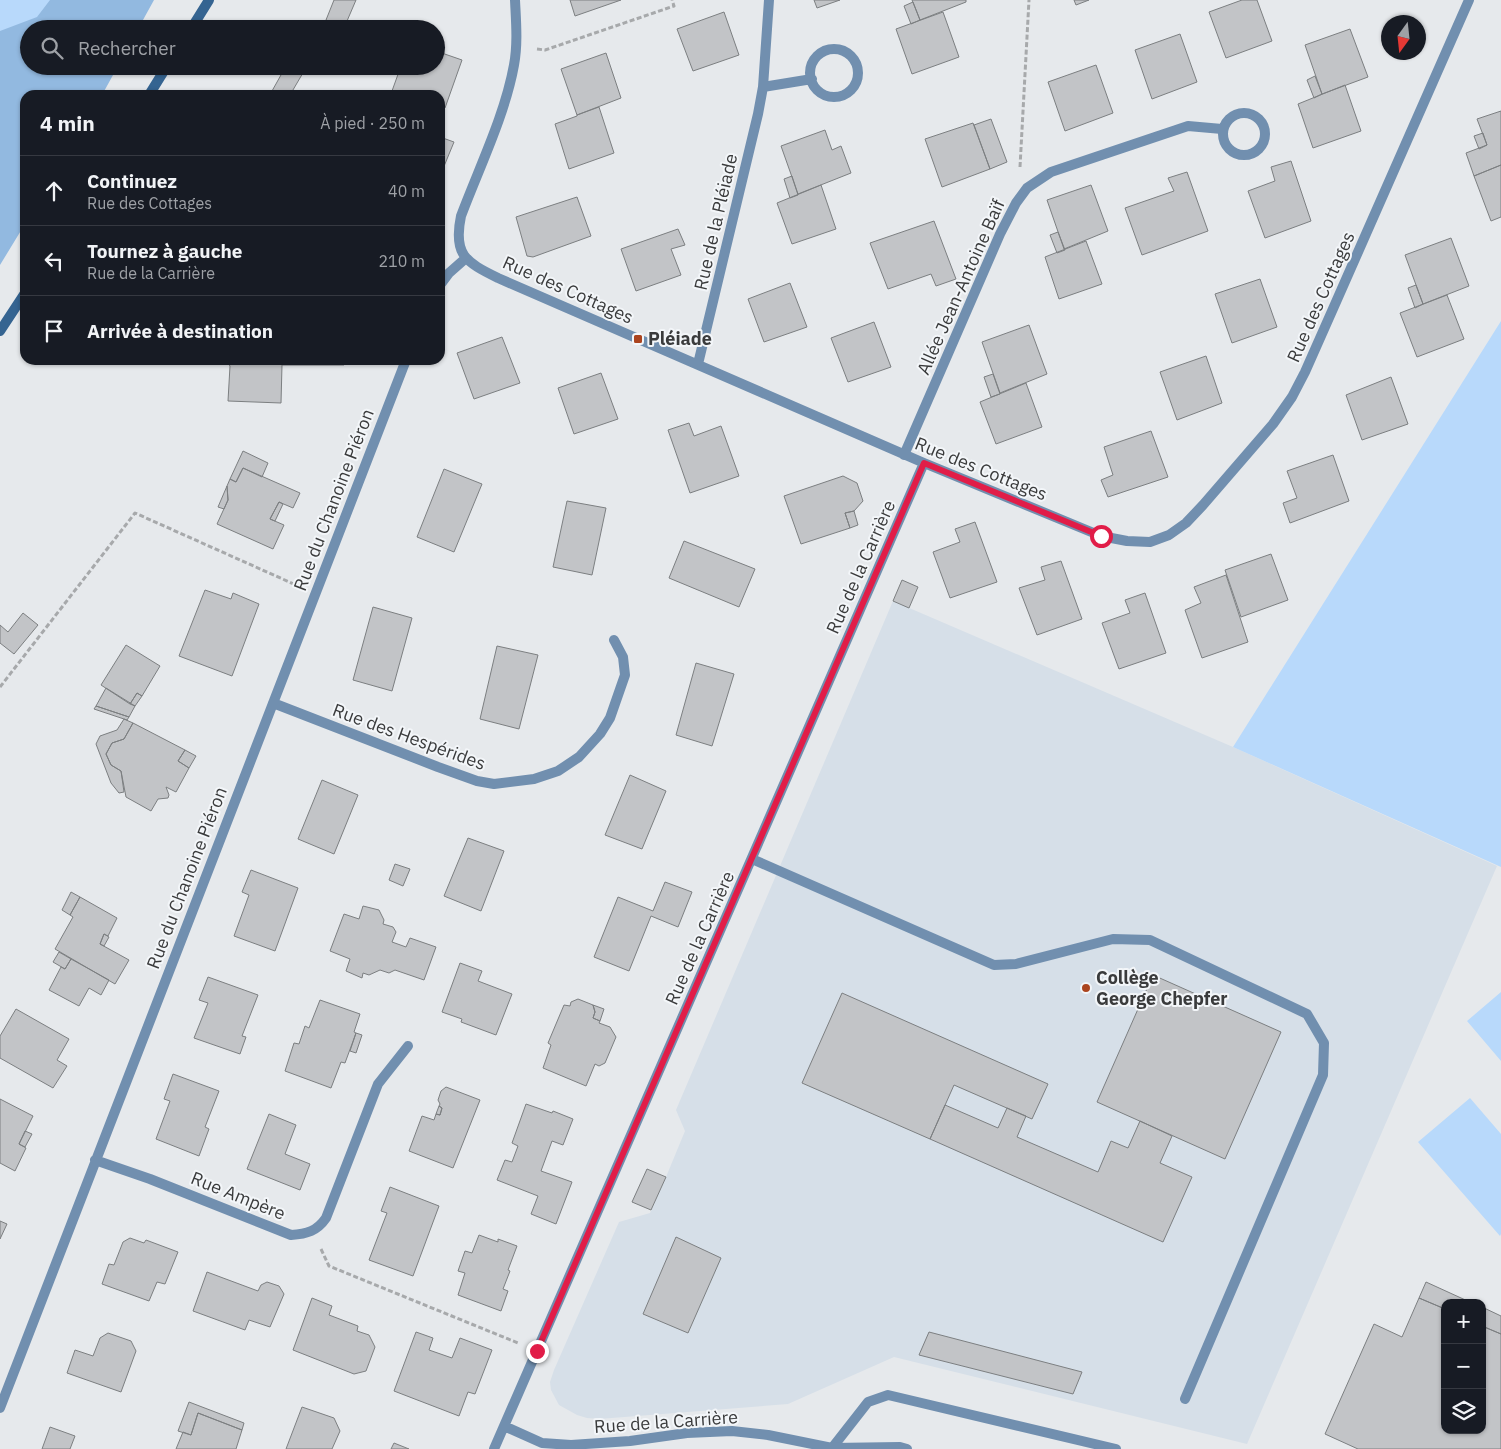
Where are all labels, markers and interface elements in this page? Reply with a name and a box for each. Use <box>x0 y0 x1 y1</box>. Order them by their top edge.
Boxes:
north arrow <box>1381 15 1426 60</box>
search box <box>20 20 445 75</box>
icon: search <box>38 34 66 62</box>
text: Rechercher <box>78 36 176 60</box>
text: 4 min <box>40 109 95 137</box>
text: À pied · 250 m <box>320 113 425 133</box>
street label: Rue de la Pléiade <box>689 151 742 292</box>
text: Continuez <box>87 169 177 193</box>
icon: ahead <box>40 177 68 205</box>
text: 40 m <box>388 181 425 201</box>
text: Rue des Cottages <box>87 193 212 213</box>
street label: Allée Jean-Antoine Baïf <box>911 195 1010 378</box>
street label: Rue des Cottages <box>1281 228 1360 366</box>
text: Tournez à gauche <box>87 239 243 263</box>
icon: left <box>40 247 68 275</box>
street label: Rue des Cottages <box>499 250 637 329</box>
text: 210 m <box>378 251 425 271</box>
text: Rue de la Carrière <box>87 263 215 283</box>
icon: arrive <box>40 317 68 345</box>
text: Arrivée à destination <box>87 319 273 343</box>
place label: Pléiade <box>648 327 712 350</box>
marker: Pléiade <box>632 333 644 345</box>
street label: Rue du Chanoine Piéron <box>288 406 379 594</box>
street label: Rue des Cottages <box>912 432 1051 506</box>
street label: Rue de la Carrière <box>821 496 900 637</box>
route start <box>1090 525 1113 548</box>
street label: Rue des Hespérides <box>330 698 489 775</box>
street label: Rue du Chanoine Piéron <box>141 784 232 972</box>
street label: Rue de la Carrière <box>660 867 739 1008</box>
place label: Collège George Chepfer <box>1096 966 1228 1010</box>
marker: Collège George Chepfer <box>1080 982 1092 994</box>
street label: Rue Ampère <box>188 1166 289 1225</box>
map controls <box>1441 1299 1486 1434</box>
button: + <box>1441 1299 1486 1344</box>
route end <box>526 1340 549 1363</box>
button: − <box>1441 1344 1486 1389</box>
button: layers <box>1441 1389 1486 1434</box>
street label: Rue de la Carrière <box>593 1405 739 1438</box>

